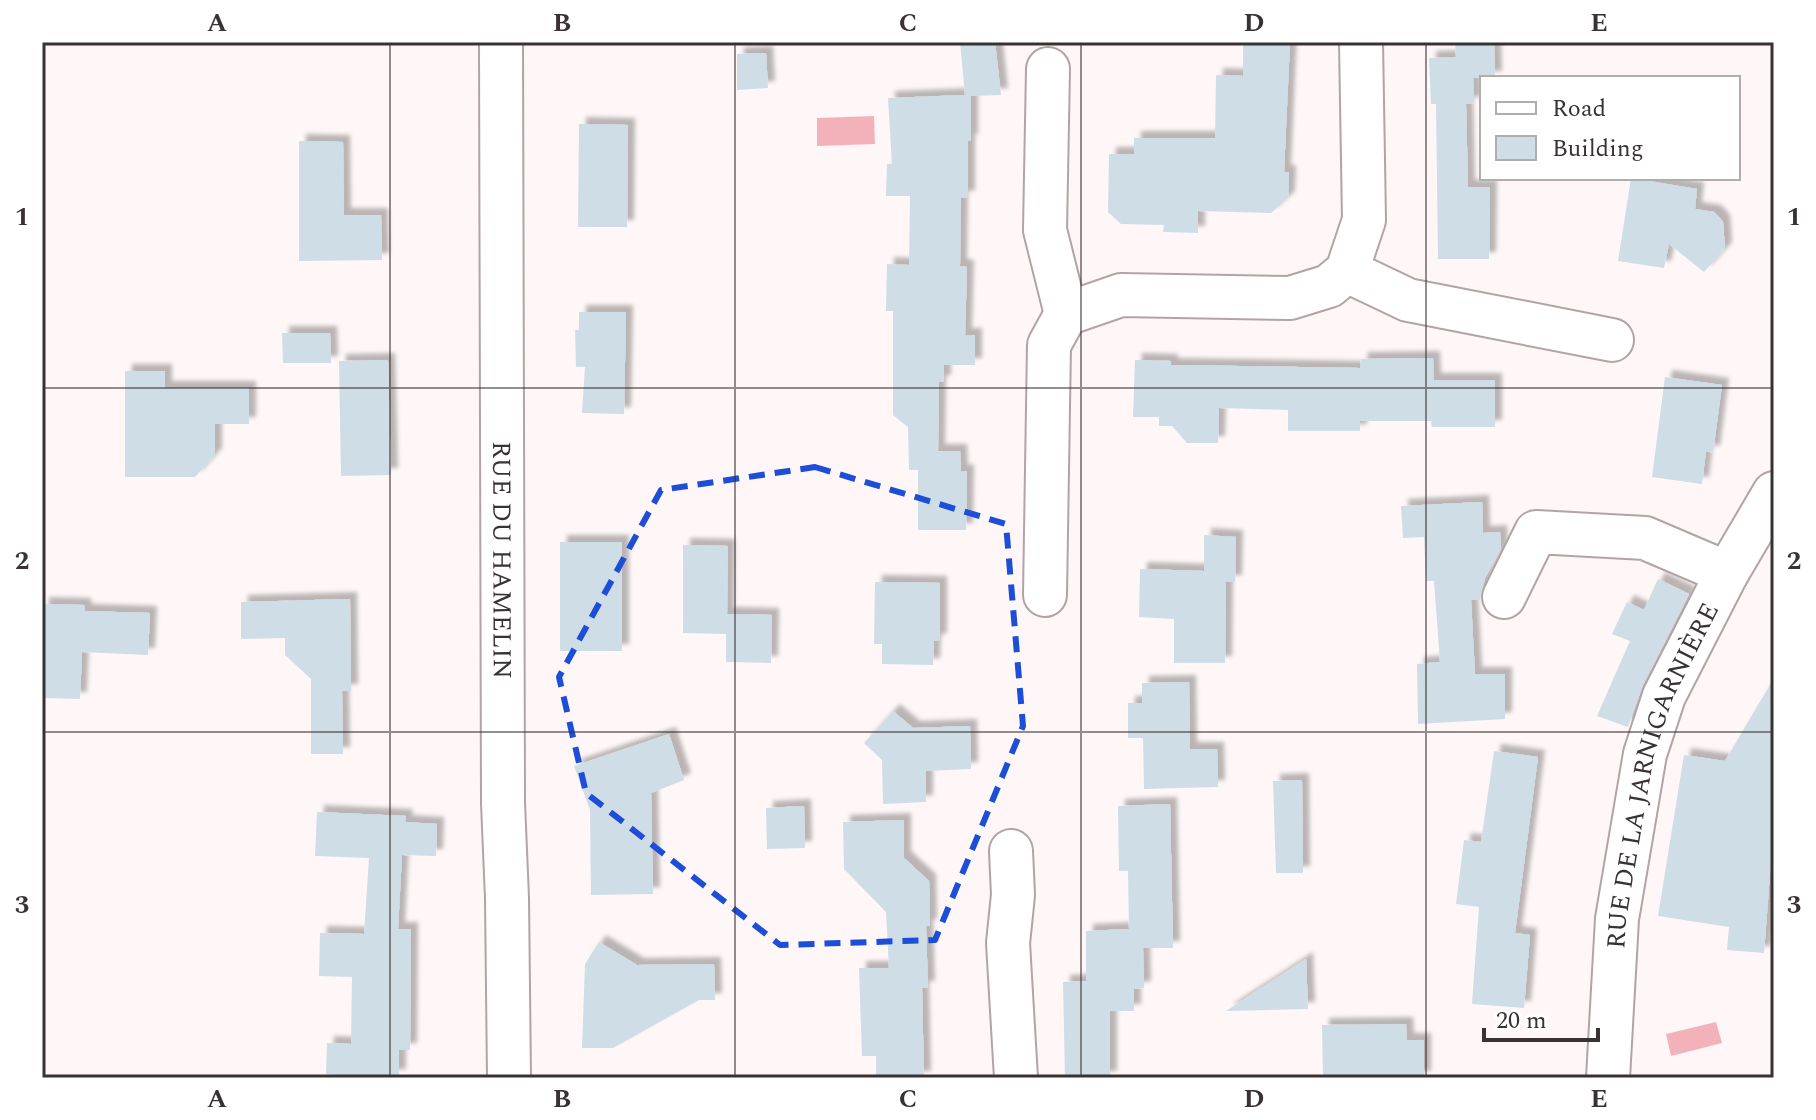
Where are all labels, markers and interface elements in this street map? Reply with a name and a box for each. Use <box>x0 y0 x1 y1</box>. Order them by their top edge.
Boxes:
text: A <box>207 3 227 43</box>
text: B <box>553 3 571 43</box>
text: C <box>899 3 917 43</box>
text: D <box>1244 3 1264 43</box>
text: E <box>1590 3 1608 43</box>
legend <box>1480 76 1740 180</box>
text: Road <box>1552 91 1606 127</box>
text: Building <box>1552 131 1644 167</box>
text: 1 <box>15 197 29 237</box>
text: 1 <box>1787 197 1801 237</box>
street label: RUE DU HAMELIN <box>481 441 522 679</box>
text: 2 <box>15 541 29 581</box>
text: 2 <box>1787 541 1801 581</box>
street label: RUE DE LA JARNIGARNIÈRE <box>1596 596 1730 950</box>
text: 3 <box>15 885 29 925</box>
text: 3 <box>1787 885 1801 925</box>
scale bar <box>1484 992 1598 1042</box>
text: 20 m <box>1496 1003 1547 1039</box>
text: A <box>207 1079 227 1119</box>
text: B <box>553 1079 571 1119</box>
text: C <box>899 1079 917 1119</box>
text: D <box>1244 1079 1264 1119</box>
text: E <box>1590 1079 1608 1119</box>

